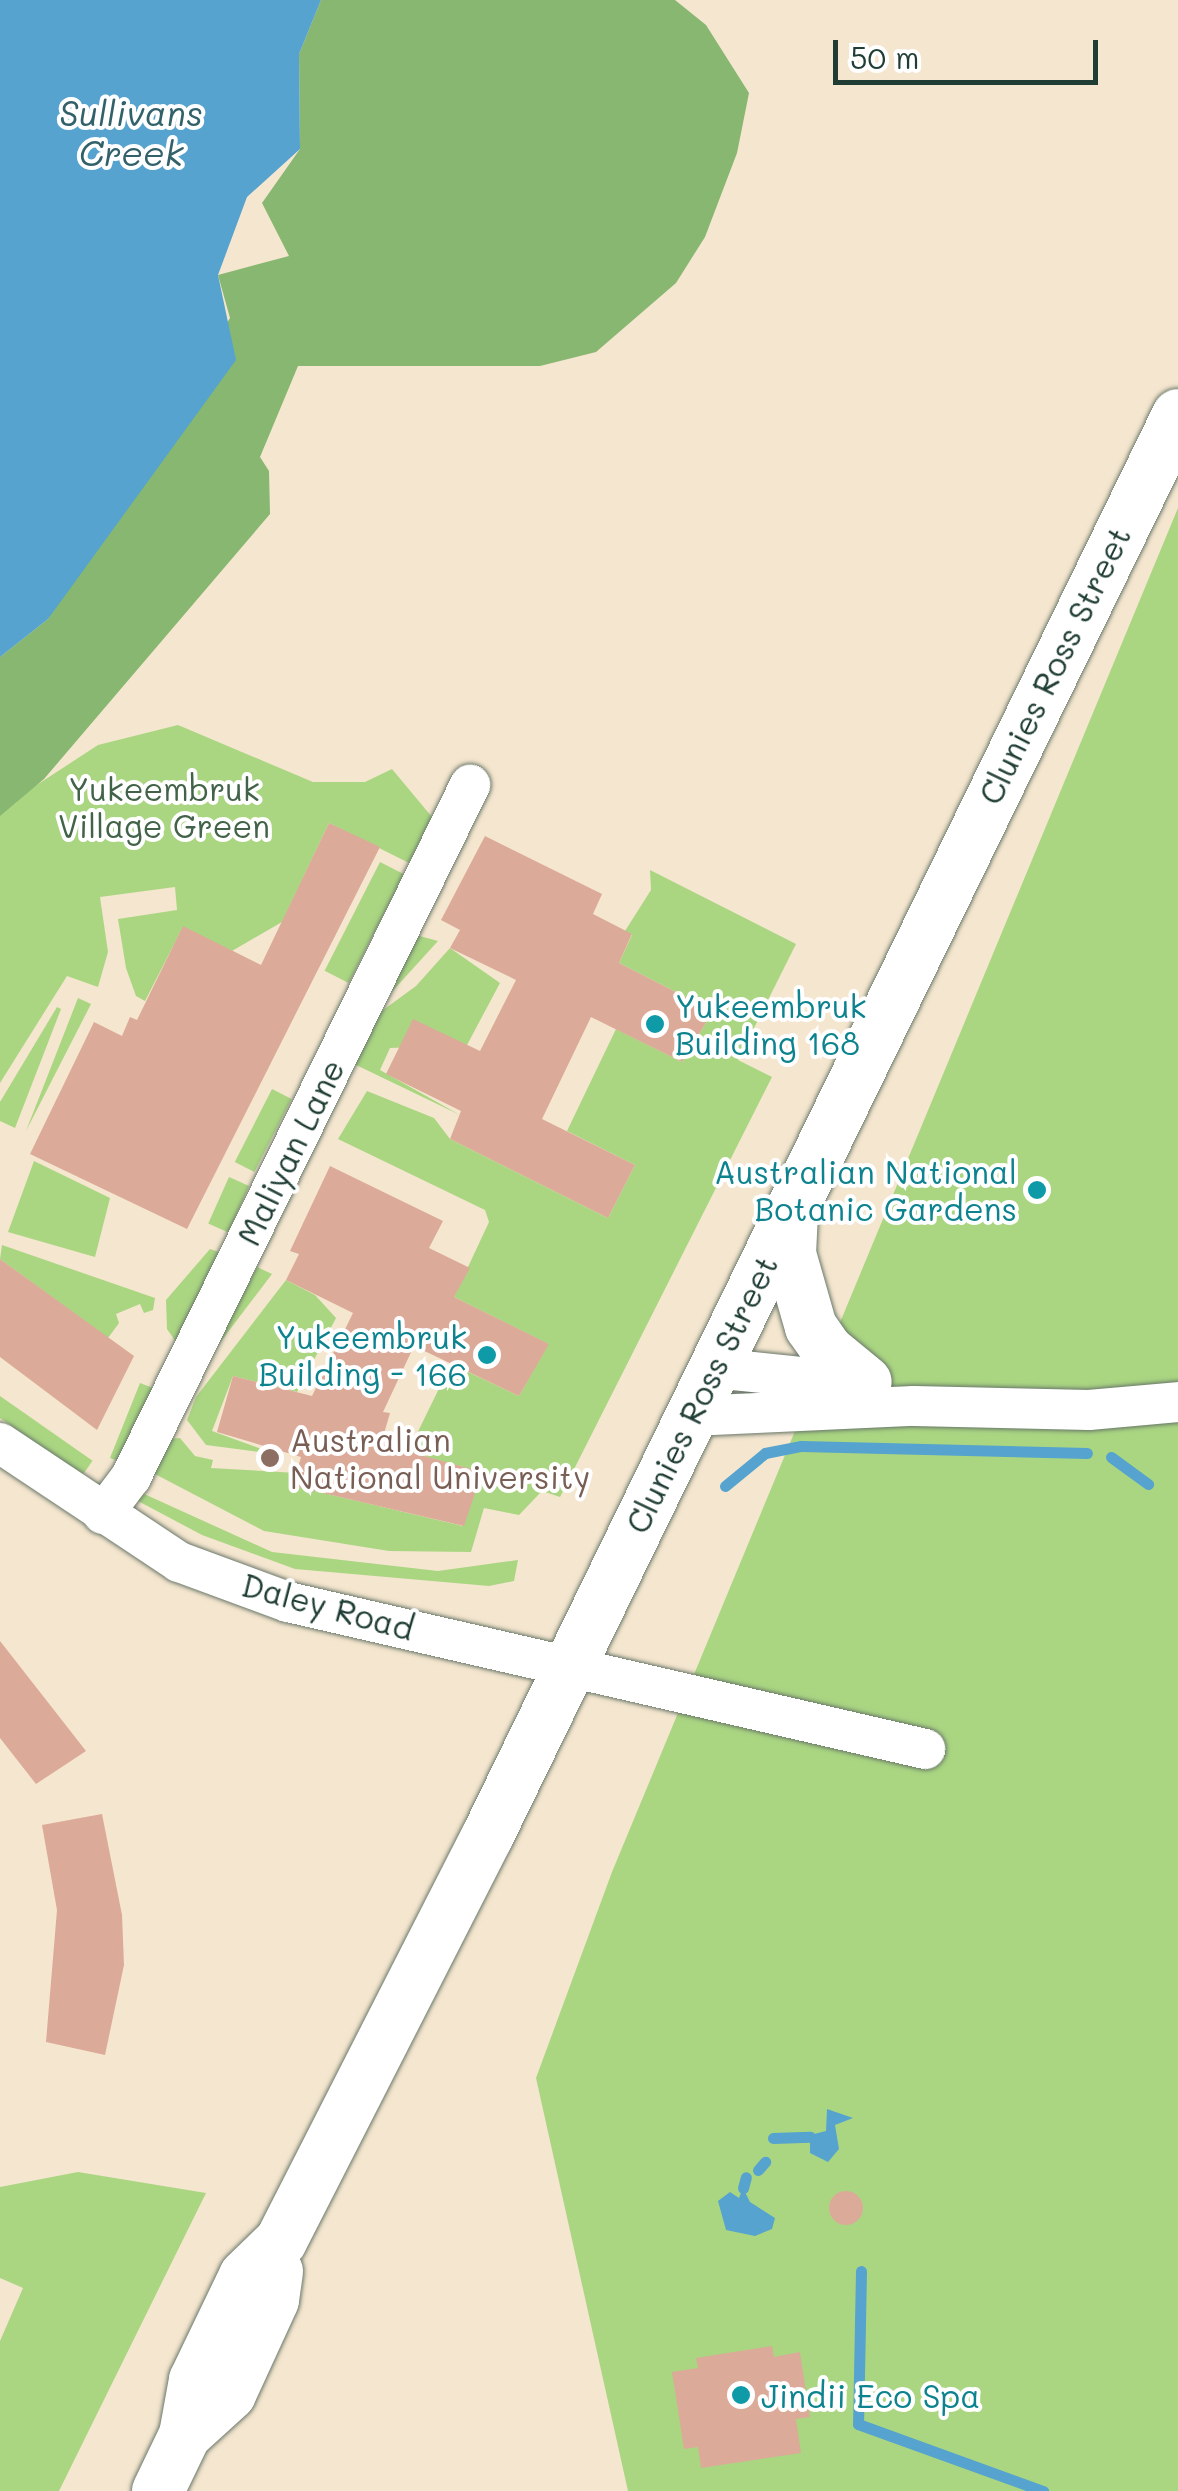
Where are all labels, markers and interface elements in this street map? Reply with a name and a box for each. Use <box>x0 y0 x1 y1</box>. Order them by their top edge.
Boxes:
scale bar <box>838 20 1103 82</box>
text: 50 m <box>850 37 920 77</box>
water label: Sullivans Creek <box>59 91 203 173</box>
street label: Clunies Ross Street <box>970 520 1138 810</box>
park label: Yukeembruk Village Green <box>58 770 270 845</box>
place label: Yukeembruk Building 168 <box>675 987 867 1062</box>
marker: Yukeembruk Building 168 <box>644 1013 666 1035</box>
street label: Maliyan Lane <box>228 1053 352 1251</box>
place label: Australian National Botanic Gardens <box>714 1153 1017 1228</box>
marker: Australian National Botanic Gardens <box>1026 1179 1048 1201</box>
street label: Clunies Ross Street <box>617 1249 785 1539</box>
place label: Yukeembruk Building - 166 <box>258 1318 467 1393</box>
marker: Yukeembruk Building - 166 <box>476 1344 498 1366</box>
place label: Australian National University <box>290 1421 590 1496</box>
marker: Australian National University <box>259 1447 281 1469</box>
street label: Daley Road <box>238 1565 418 1647</box>
place label: Jindii Eco Spa <box>761 2376 980 2414</box>
marker: Jindii Eco Spa <box>730 2384 752 2406</box>

